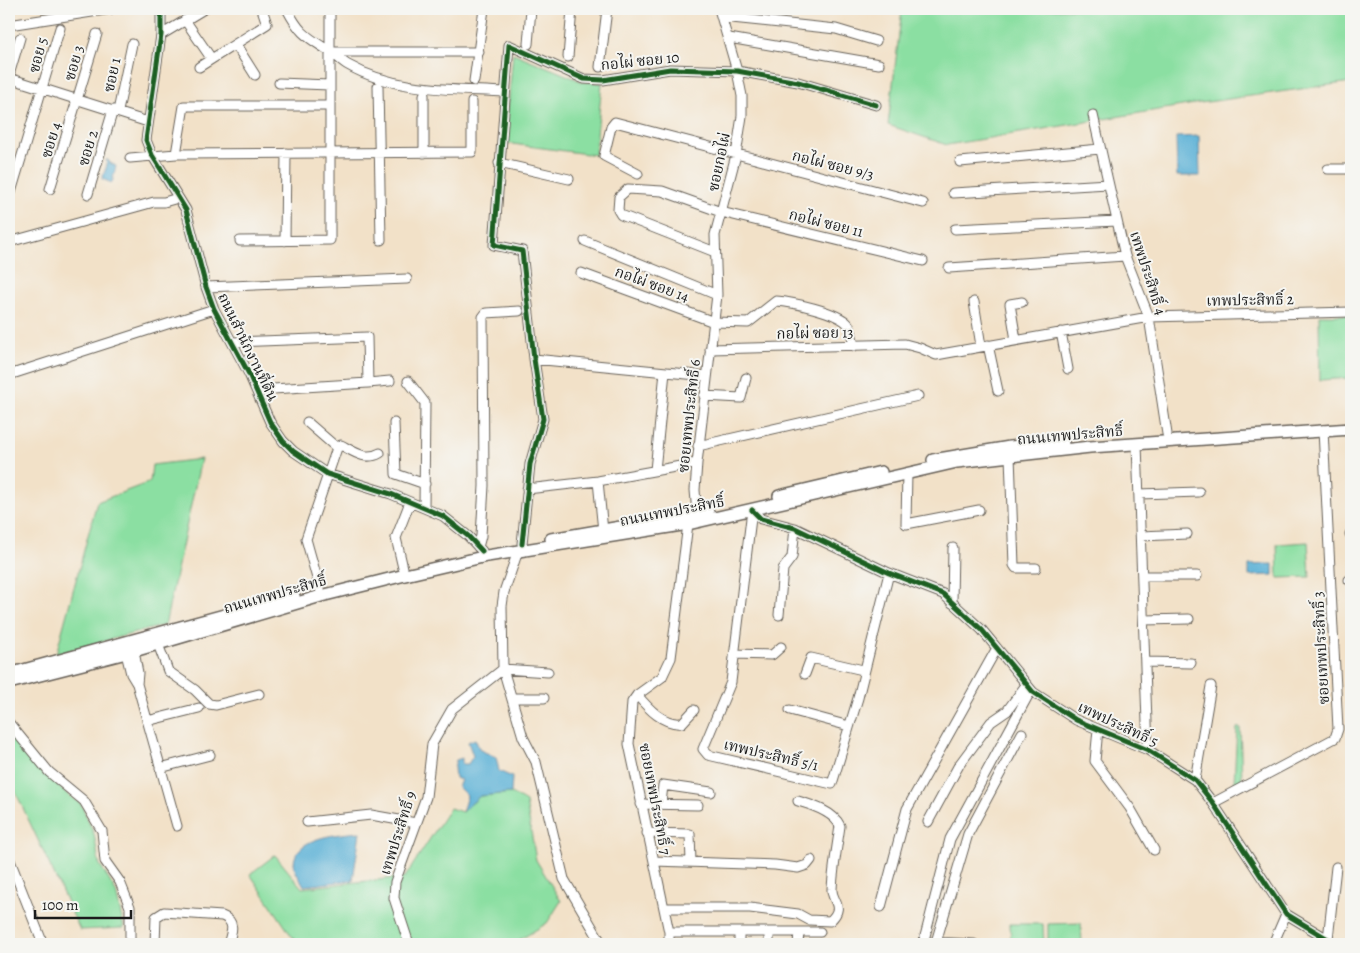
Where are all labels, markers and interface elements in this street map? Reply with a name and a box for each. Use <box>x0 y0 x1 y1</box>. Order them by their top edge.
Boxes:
street label: ซอย 5 <box>24 35 52 75</box>
street label: ซอย 3 <box>59 43 89 83</box>
street label: กอไผ่ ซอย 10 <box>600 46 680 75</box>
street label: ซอย 1 <box>99 56 125 94</box>
street label: ซอย 4 <box>36 119 66 160</box>
street label: ซอย 2 <box>73 127 103 169</box>
street label: ซอยกอไผ่ <box>702 131 735 193</box>
street label: กอไผ่ ซอย 9/3 <box>790 144 876 185</box>
street label: กอไผ่ ซอย 11 <box>787 203 865 242</box>
street label: เทพประสิทธิ์ 4 <box>1125 228 1172 318</box>
street label: กอไผ่ ซอย 14 <box>612 260 692 307</box>
street label: ถนนสำนักงานที่ดิน <box>213 289 284 405</box>
street label: เทพประสิทธิ์ 2 <box>1206 289 1294 311</box>
street label: กอไผ่ ซอย 13 <box>776 321 854 344</box>
street label: ซอยเทพประสิทธิ์ 6 <box>672 358 705 474</box>
street label: ถนนเทพประสิทธิ์ <box>1016 420 1126 450</box>
street label: ถนนเทพประสิทธิ์ <box>618 490 728 531</box>
street label: ถนนเทพประสิทธิ์ <box>221 569 330 618</box>
street label: ซอยเทพประสิทธิ์ 3 <box>1307 591 1334 705</box>
street label: เทพประสิทธิ์ 5 <box>1074 696 1162 751</box>
street label: เทพประสิทธิ์ 5/1 <box>722 734 821 776</box>
street label: ซอยเทพประสิทธิ์ 7 <box>634 741 676 857</box>
street label: เทพประสิทธิ์ 9 <box>374 788 421 878</box>
scale bar <box>35 888 131 920</box>
text: 100 m <box>42 895 79 915</box>

